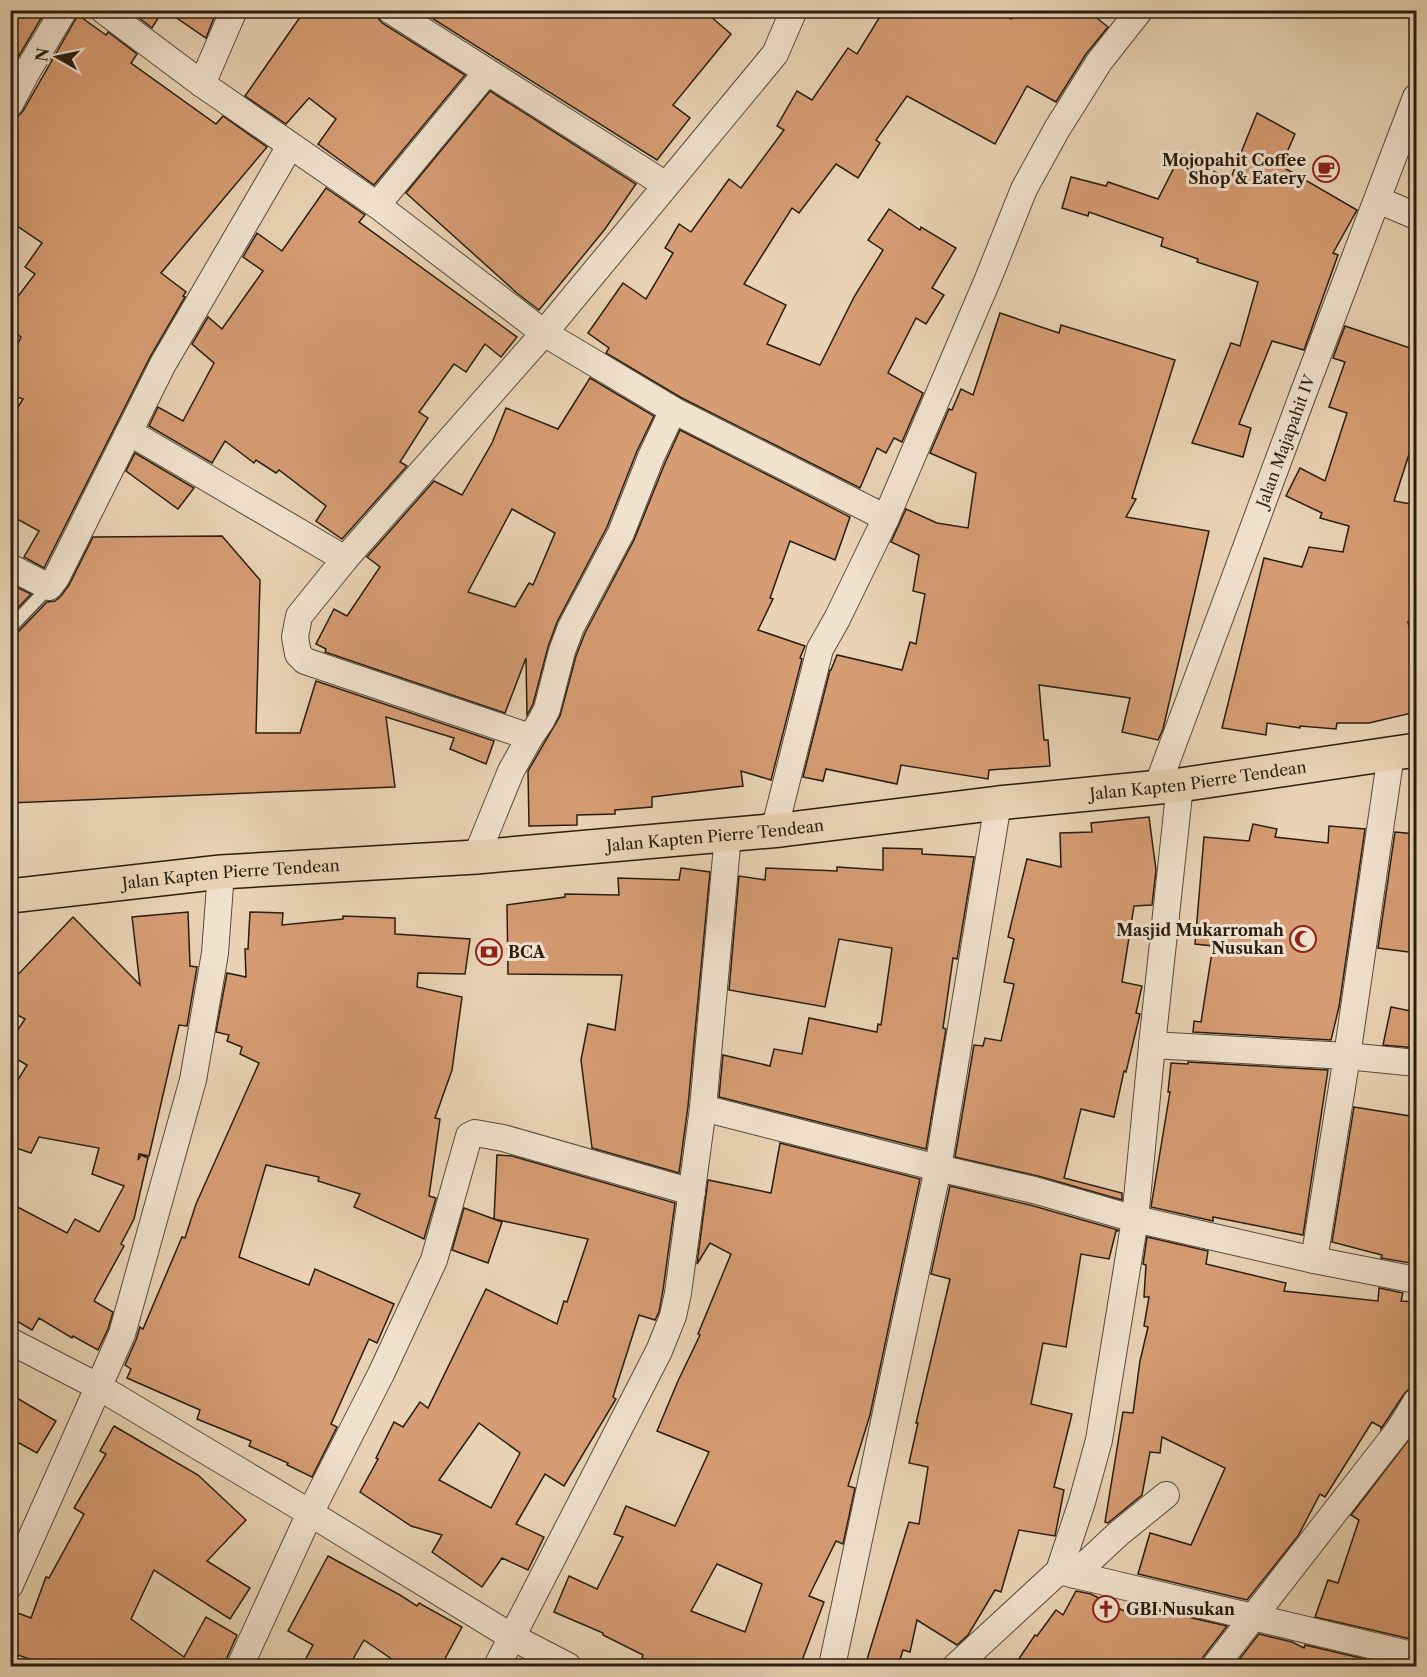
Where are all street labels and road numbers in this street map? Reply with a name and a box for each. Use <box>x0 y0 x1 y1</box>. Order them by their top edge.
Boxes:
street label: Jalan Majapahit IV <box>1251 372 1319 513</box>
street label: Jalan Kapten Pierre Tendean <box>1086 756 1308 804</box>
street label: Jalan Kapten Pierre Tendean <box>603 815 825 856</box>
street label: Jalan Kapten Pierre Tendean <box>118 855 340 894</box>

